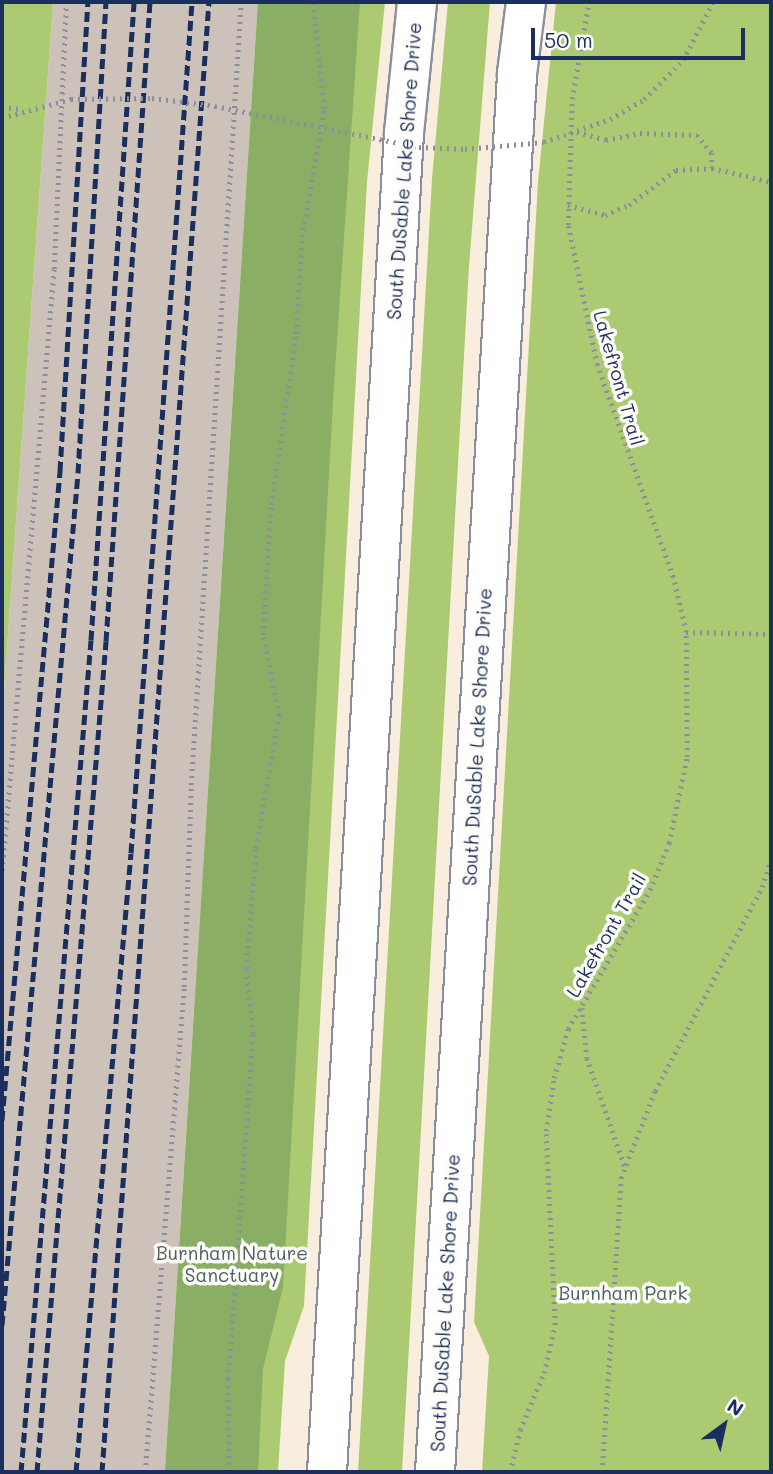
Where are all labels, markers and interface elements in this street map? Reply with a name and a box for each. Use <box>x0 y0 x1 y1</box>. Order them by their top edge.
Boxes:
scale bar <box>535 14 748 58</box>
street label: South DuSable Lake Shore Drive <box>382 21 426 321</box>
text: 50 m <box>544 26 593 53</box>
street label: Lakefront Trail <box>589 308 649 448</box>
street label: South DuSable Lake Shore Drive <box>458 587 496 887</box>
street label: Lakefront Trail <box>561 869 651 1001</box>
street label: South DuSable Lake Shore Drive <box>426 1153 464 1453</box>
park label: Burnham Nature Sanctuary <box>156 1242 308 1286</box>
park label: Burnham Park <box>558 1282 688 1304</box>
north arrow <box>689 1390 759 1460</box>
text: N <box>723 1393 749 1421</box>

